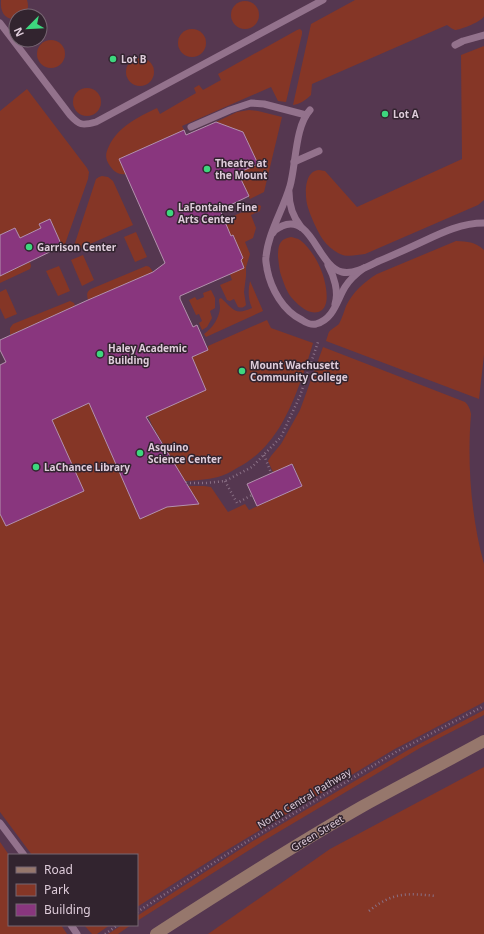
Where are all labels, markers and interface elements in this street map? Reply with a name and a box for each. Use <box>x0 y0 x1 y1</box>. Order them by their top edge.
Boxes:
north arrow <box>8 8 48 48</box>
text: N <box>10 25 27 39</box>
place label: Lot B <box>121 52 147 66</box>
marker: Lot B <box>108 54 118 64</box>
place label: Lot A <box>393 107 419 121</box>
marker: Lot A <box>380 109 390 119</box>
place label: Theatre at the Mount <box>215 156 268 182</box>
marker: Theatre at the Mount <box>202 164 212 174</box>
place label: LaFontaine Fine Arts Center <box>178 200 257 226</box>
marker: LaFontaine Fine Arts Center <box>165 208 175 218</box>
place label: Garrison Center <box>37 240 117 254</box>
marker: Garrison Center <box>24 242 34 252</box>
place label: Haley Academic Building <box>108 341 187 367</box>
marker: Haley Academic Building <box>95 349 105 359</box>
place label: Mount Wachusett Community College <box>250 358 348 384</box>
marker: Mount Wachusett Community College <box>237 366 247 376</box>
place label: Asquino Science Center <box>148 440 222 466</box>
marker: Asquino Science Center <box>135 448 145 458</box>
place label: LaChance Library <box>44 460 130 474</box>
marker: LaChance Library <box>31 462 41 472</box>
street label: North Central Pathway <box>255 764 354 831</box>
street label: Green Street <box>288 812 346 854</box>
legend <box>8 854 138 926</box>
text: Road <box>44 861 73 878</box>
text: Park <box>44 881 70 898</box>
text: Building <box>44 901 91 918</box>

